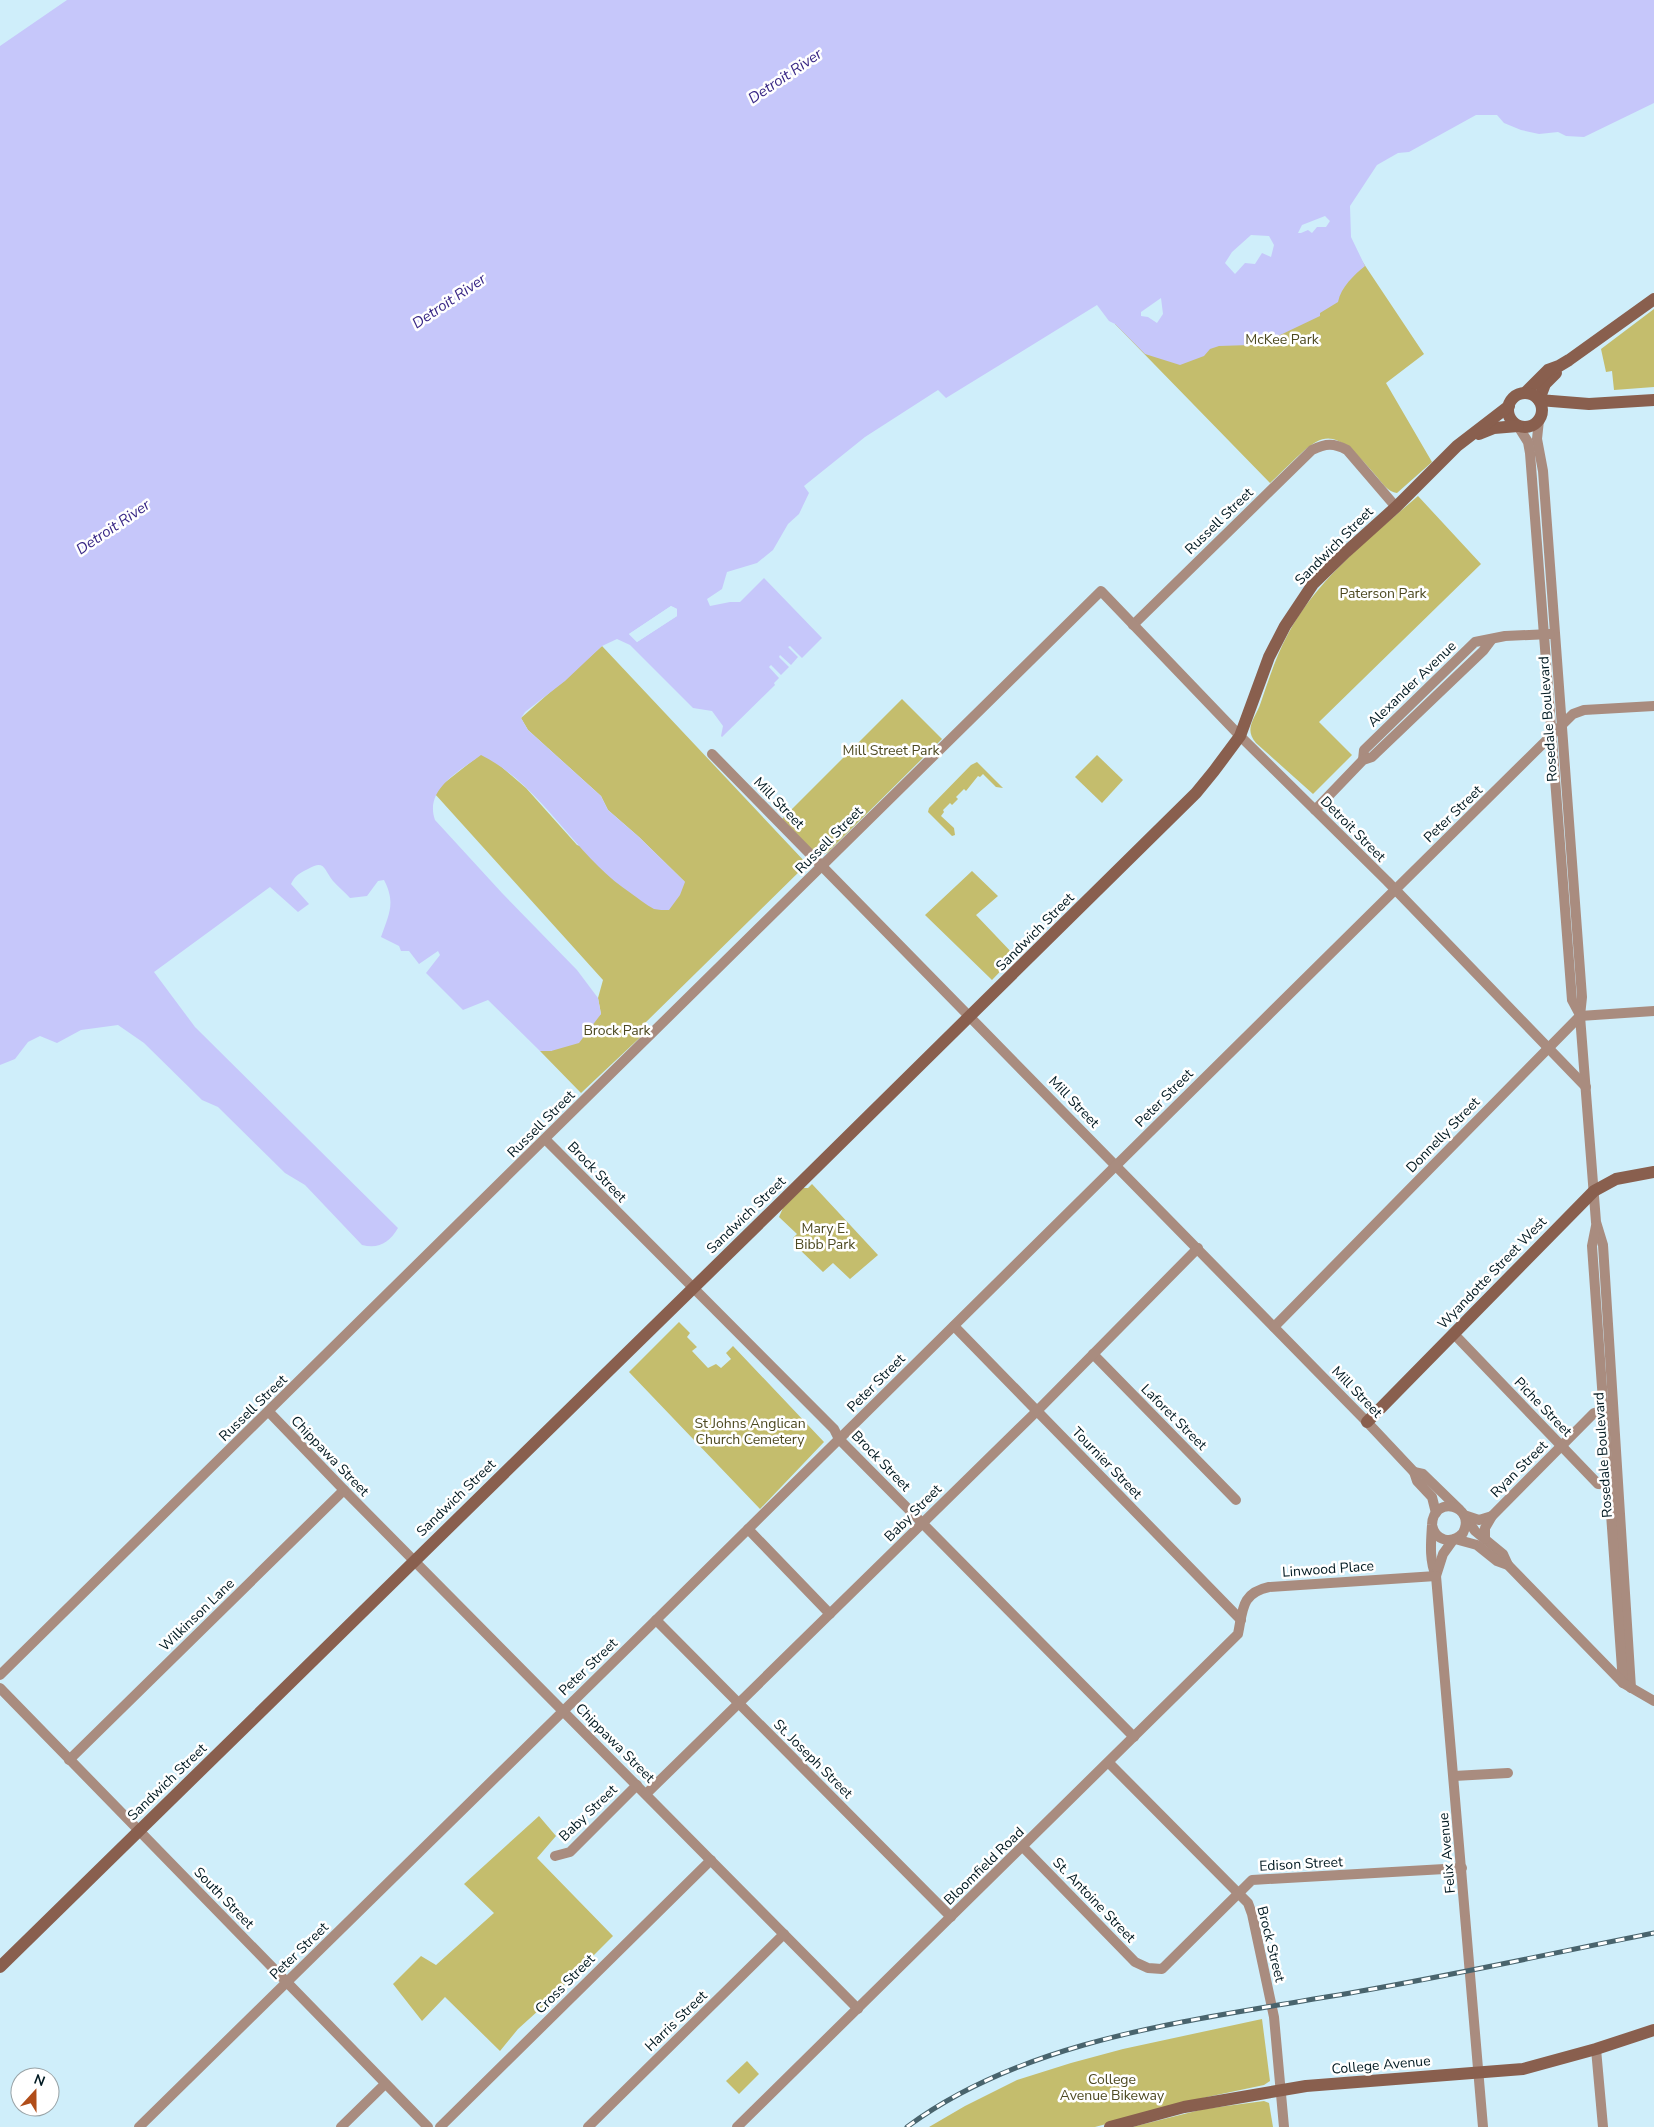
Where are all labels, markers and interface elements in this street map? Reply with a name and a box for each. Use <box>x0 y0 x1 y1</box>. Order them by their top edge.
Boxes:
water label: Detroit River <box>744 44 826 108</box>
water label: Detroit River <box>408 269 490 333</box>
park label: McKee Park <box>1245 330 1320 349</box>
street label: Russell Street <box>1181 483 1257 558</box>
water label: Detroit River <box>72 495 154 559</box>
street label: Sandwich Street <box>1291 503 1377 589</box>
park label: Paterson Park <box>1339 584 1428 603</box>
street label: Alexander Avenue <box>1364 637 1460 731</box>
street label: Rosedale Boulevard <box>1534 655 1562 783</box>
park label: Mill Street Park <box>843 741 940 760</box>
street label: Mill Street <box>749 773 809 833</box>
street label: Peter Street <box>1419 781 1487 847</box>
street label: Detroit Street <box>1316 792 1390 866</box>
street label: Russell Street <box>791 802 867 878</box>
street label: Sandwich Street <box>992 889 1078 975</box>
park label: Brock Park <box>583 1021 652 1040</box>
street label: Peter Street <box>1131 1065 1197 1131</box>
street label: Mill Street <box>1044 1072 1104 1132</box>
street label: Russell Street <box>503 1086 579 1162</box>
street label: Donnelly Street <box>1402 1093 1484 1177</box>
street label: Brock Street <box>563 1138 631 1207</box>
street label: Sandwich Street <box>702 1172 790 1258</box>
street label: Wyandotte Street West <box>1433 1213 1551 1333</box>
park label: Mary E. Bibb Park <box>795 1219 856 1254</box>
street label: Peter Street <box>843 1350 909 1416</box>
street label: Mill Street <box>1327 1362 1387 1422</box>
street label: Russell Street <box>215 1370 291 1445</box>
street label: Piche Street <box>1510 1373 1576 1441</box>
street label: Laforet Street <box>1137 1380 1211 1454</box>
street label: Rosedale Boulevard <box>1589 1391 1617 1519</box>
street label: Chippawa Street <box>287 1412 373 1500</box>
park label: St Johns Anglican Church Cemetery <box>694 1414 806 1449</box>
street label: Tournier Street <box>1068 1423 1146 1503</box>
street label: Brock Street <box>847 1427 915 1496</box>
street label: Ryan Street <box>1486 1436 1552 1502</box>
street label: Sandwich Street <box>412 1455 500 1541</box>
street label: Baby Street <box>880 1480 946 1546</box>
street label: Linwood Place <box>1281 1556 1375 1582</box>
street label: Wilkinson Lane <box>155 1574 239 1656</box>
street label: Peter Street <box>554 1634 622 1700</box>
street label: Chippawa Street <box>571 1699 659 1787</box>
street label: St. Joseph Street <box>769 1715 857 1803</box>
street label: Sandwich Street <box>123 1739 211 1825</box>
street label: Baby Street <box>555 1780 621 1846</box>
street label: Felix Avenue <box>1434 1812 1460 1894</box>
street label: Bloomfield Road <box>940 1823 1028 1909</box>
street label: Edison Street <box>1259 1852 1343 1876</box>
street label: St. Antoine Street <box>1048 1853 1140 1947</box>
street label: South Street <box>190 1863 258 1933</box>
street label: Brock Street <box>1252 1904 1290 1984</box>
street label: Peter Street <box>265 1918 333 1984</box>
street label: Cross Street <box>531 1950 599 2018</box>
street label: Harris Street <box>641 1986 711 2056</box>
street label: College Avenue <box>1331 2051 1431 2079</box>
north arrow <box>10 2067 60 2117</box>
text: N <box>31 2070 48 2091</box>
park label: College Avenue Bikeway <box>1060 2070 1165 2105</box>

